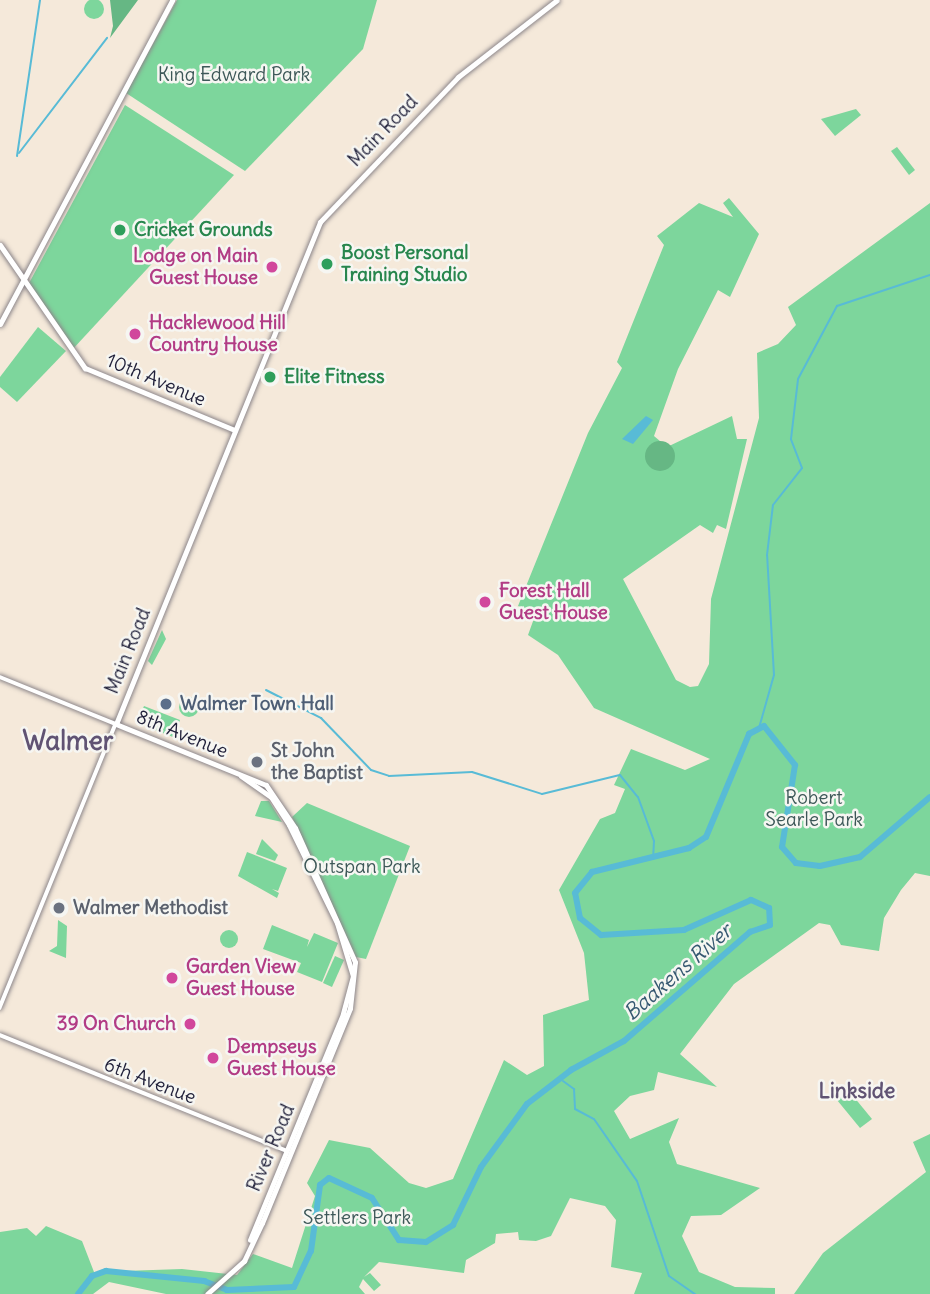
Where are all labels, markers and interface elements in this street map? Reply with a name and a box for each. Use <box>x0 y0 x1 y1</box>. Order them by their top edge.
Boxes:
park label: King Edward Park <box>158 64 310 86</box>
street label: Main Road <box>343 91 423 171</box>
place label: Cricket Grounds <box>134 219 273 241</box>
marker: Cricket Grounds <box>112 222 128 238</box>
place label: Boost Personal Training Studio <box>341 242 468 286</box>
place label: Lodge on Main Guest House <box>133 245 258 289</box>
marker: Boost Personal Training Studio <box>319 256 335 272</box>
marker: Lodge on Main Guest House <box>264 259 280 275</box>
place label: Hacklewood Hill Country House <box>149 312 286 356</box>
marker: Hacklewood Hill Country House <box>127 326 143 342</box>
street label: 10th Avenue <box>103 349 209 411</box>
place label: Elite Fitness <box>284 366 385 388</box>
marker: Elite Fitness <box>262 369 278 385</box>
place label: Forest Hall Guest House <box>499 580 608 624</box>
marker: Forest Hall Guest House <box>477 594 493 610</box>
street label: Main Road <box>100 605 156 697</box>
place label: Walmer Town Hall <box>180 693 334 715</box>
marker: Walmer Town Hall <box>158 696 174 712</box>
street label: 8th Avenue <box>133 705 231 763</box>
district label: Walmer <box>23 725 113 757</box>
place label: St John the Baptist <box>271 740 363 784</box>
marker: St John the Baptist <box>249 754 265 770</box>
park label: Robert Searle Park <box>765 787 863 831</box>
park label: Outspan Park <box>303 856 421 878</box>
place label: Walmer Methodist <box>73 897 228 919</box>
marker: Walmer Methodist <box>51 900 67 916</box>
water label: Baakens River <box>619 918 737 1026</box>
place label: Garden View Guest House <box>186 956 296 1000</box>
marker: Garden View Guest House <box>164 970 180 986</box>
place label: 39 On Church <box>57 1013 176 1035</box>
marker: 39 On Church <box>182 1016 198 1032</box>
place label: Dempseys Guest House <box>227 1036 336 1080</box>
marker: Dempseys Guest House <box>205 1050 221 1066</box>
street label: 6th Avenue <box>101 1053 199 1109</box>
district label: Linkside <box>819 1078 895 1104</box>
street label: River Road <box>242 1101 300 1195</box>
park label: Settlers Park <box>303 1207 411 1229</box>

